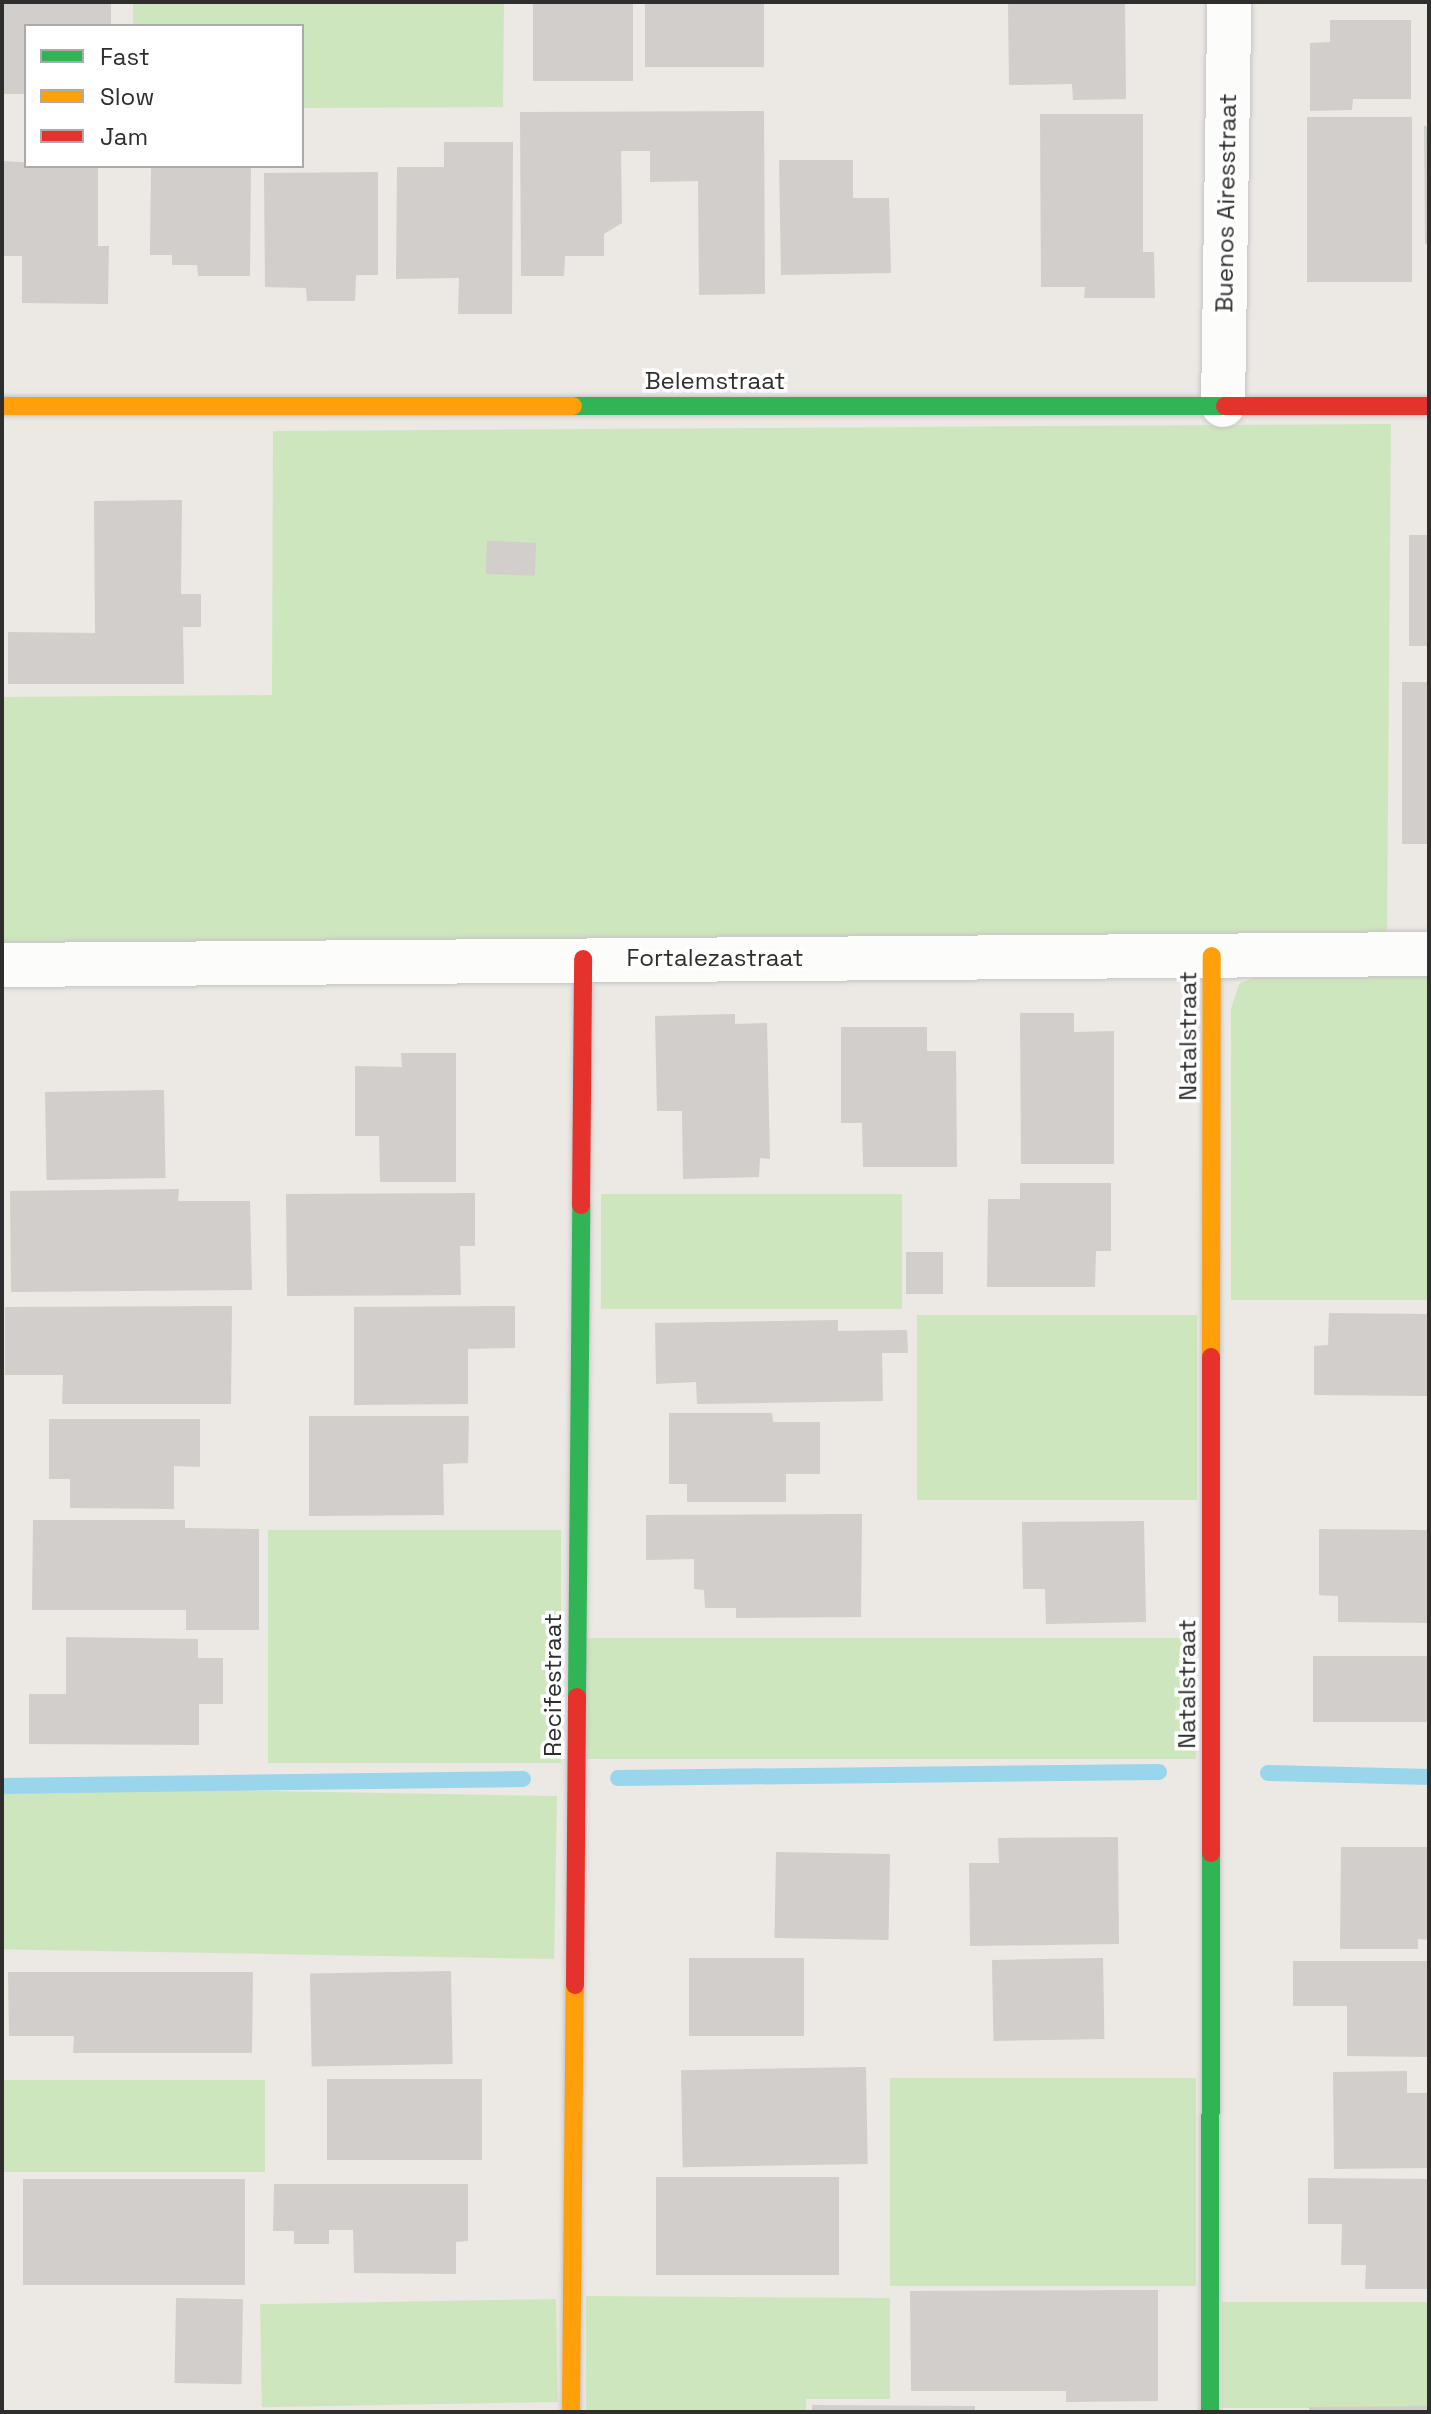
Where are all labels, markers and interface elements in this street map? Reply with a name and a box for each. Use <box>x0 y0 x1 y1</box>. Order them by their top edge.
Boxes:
legend <box>24 24 304 168</box>
text: Fast <box>100 41 150 72</box>
text: Slow <box>100 81 154 112</box>
street label: Buenos Airesstraat <box>1210 93 1242 313</box>
text: Jam <box>100 121 148 152</box>
street label: Belemstraat <box>645 367 785 395</box>
street label: Fortalezastraat <box>626 944 804 972</box>
street label: Natalstraat <box>1174 971 1202 1101</box>
street label: Recifestraat <box>539 1613 567 1757</box>
street label: Natalstraat <box>1173 1619 1201 1749</box>

